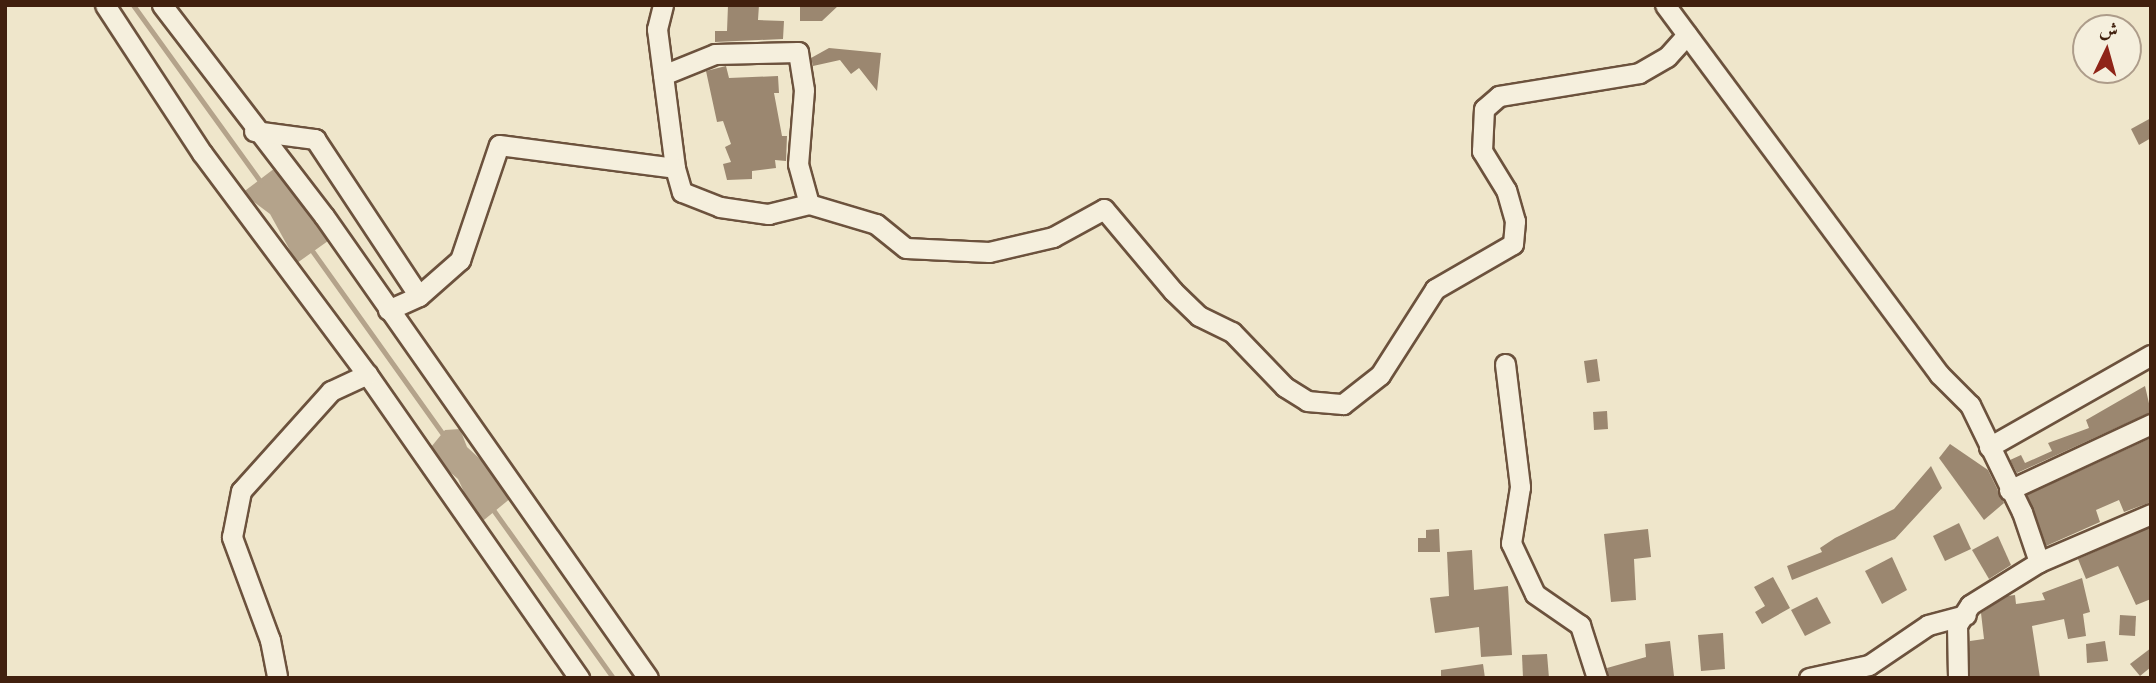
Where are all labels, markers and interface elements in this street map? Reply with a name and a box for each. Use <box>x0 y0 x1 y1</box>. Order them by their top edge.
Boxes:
north arrow <box>2072 14 2142 84</box>
text: ش <box>2098 16 2119 44</box>

